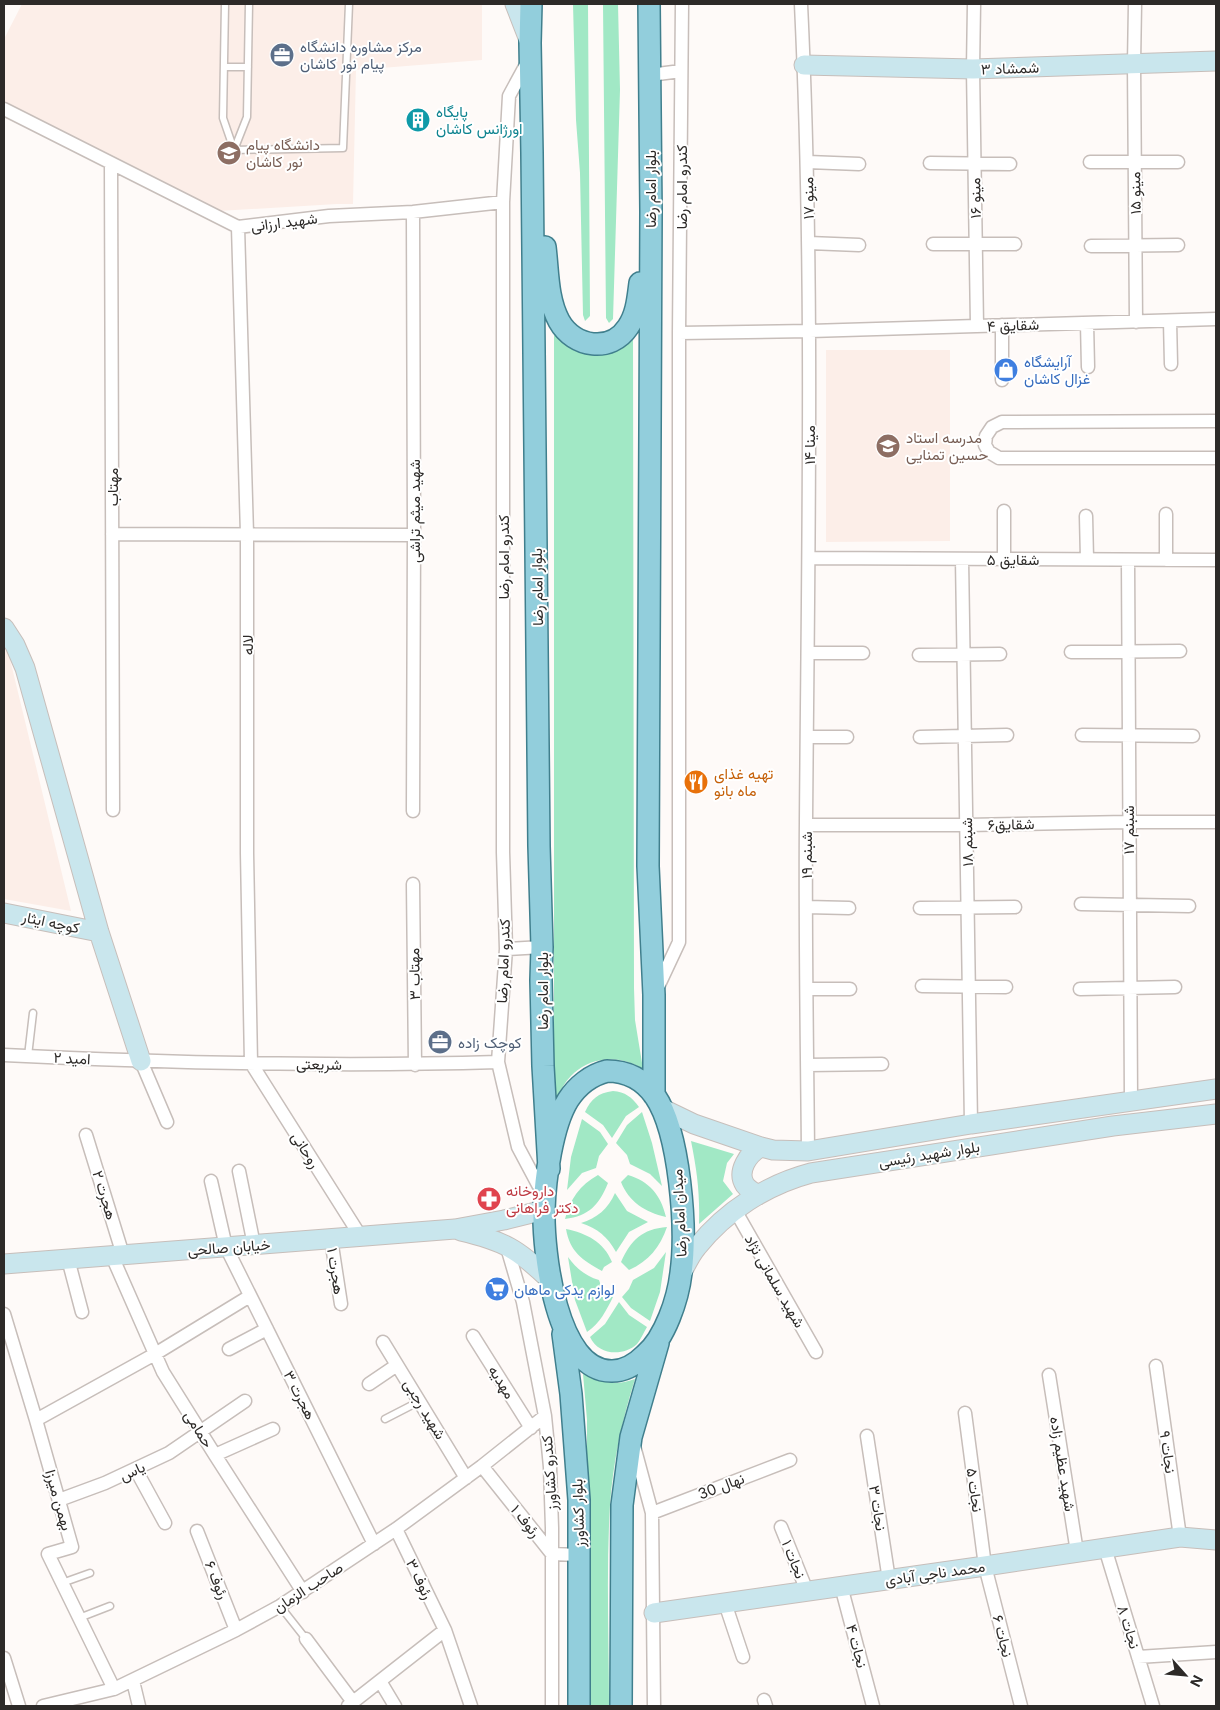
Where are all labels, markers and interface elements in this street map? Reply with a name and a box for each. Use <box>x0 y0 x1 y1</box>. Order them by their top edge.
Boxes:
place label: مرکز مشاوره دانشگاه پیام نور کاشان <box>300 37 422 74</box>
office icon: مرکز مشاوره دانشگاه پیام نور کاشان <box>269 42 295 68</box>
street label: شمشاد ۳ <box>981 57 1040 79</box>
place label: پایگاه اورژانس کاشان <box>436 102 523 139</box>
building icon: پایگاه اورژانس کاشان <box>405 107 431 133</box>
place label: دانشگاه پیام نور کاشان <box>246 135 320 171</box>
school or university icon: دانشگاه پیام نور کاشان <box>216 140 242 166</box>
street label: کندرو امام رضا <box>672 144 692 229</box>
street label: بلوار امام رضا <box>641 150 661 228</box>
street label: مینو ۱۵ <box>1125 172 1145 214</box>
street label: مینو ۱۷ <box>798 177 818 219</box>
street label: مینو ۱۶ <box>965 177 985 219</box>
street label: شهید ارزانی <box>250 208 319 236</box>
street label: شقایق ۴ <box>987 315 1040 336</box>
place label: آرایشگاه غزال کاشان <box>1024 352 1091 388</box>
shop icon: آرایشگاه غزال کاشان <box>993 357 1019 383</box>
street label: مینا ۱۴ <box>800 425 819 465</box>
place label: مدرسه استاد حسین تمنایی <box>906 428 988 465</box>
school or university icon: مدرسه استاد حسین تمنایی <box>875 433 901 459</box>
street label: شهید میثم تراشی <box>405 459 425 563</box>
street label: مهتاب <box>103 468 122 506</box>
street label: کندرو امام رضا <box>494 514 514 599</box>
street label: بلوار امام رضا <box>527 548 548 626</box>
street label: شقایق ۵ <box>987 550 1039 570</box>
street label: لاله <box>238 635 257 655</box>
place label: تهیه غذای ماه بانو <box>714 764 774 800</box>
restaurant icon: تهیه غذای ماه بانو <box>683 769 709 795</box>
street label: شبنم ۱۷ <box>1119 805 1139 854</box>
street label: شقایق۶ <box>987 814 1035 835</box>
street label: شبنم ۱۸ <box>957 817 978 867</box>
street label: شبنم ۱۹ <box>797 831 817 879</box>
street label: کوچه ایثار <box>19 906 82 938</box>
street label: کندرو امام رضا <box>492 918 515 1004</box>
street label: مهتاب ۳ <box>404 948 424 1000</box>
street label: بلوار امام رضا <box>533 952 553 1030</box>
office icon: کوچک زاده <box>427 1029 453 1055</box>
place label: کوچک زاده <box>458 1033 522 1053</box>
street label: امید ۲ <box>53 1048 91 1068</box>
street label: شریعتی <box>296 1054 342 1075</box>
street label: روحانی <box>287 1128 325 1172</box>
street label: بلوار شهید رئیسی <box>877 1137 981 1172</box>
street label: هجرت ۲ <box>89 1168 121 1222</box>
street label: میدان امام رضا <box>667 1168 692 1258</box>
place label: داروخانه دکتر فراهانی <box>506 1181 579 1218</box>
pharmacy icon: داروخانه دکتر فراهانی <box>476 1186 502 1212</box>
street label: شهید سلمانی نژاد <box>740 1231 809 1332</box>
street label: خیابان صالحی <box>187 1235 271 1260</box>
street label: هجرت ۱ <box>323 1246 349 1296</box>
supermarket icon: لوازم یدکی ماهان <box>484 1276 510 1302</box>
place label: لوازم یدکی ماهان <box>514 1280 615 1300</box>
street label: مهدیه <box>484 1362 520 1402</box>
street label: هجرت ۳ <box>280 1367 320 1423</box>
street label: شهید رجبی <box>399 1375 451 1443</box>
street label: حمامی <box>179 1407 218 1452</box>
street label: شهید عظیم زاده <box>1045 1415 1080 1513</box>
street label: نجات ۹ <box>1156 1429 1180 1475</box>
street label: کندرو کشاورز <box>537 1434 561 1512</box>
street label: یاس <box>116 1457 148 1486</box>
street label: بهمن میرزا <box>40 1467 77 1533</box>
street label: نجات ۵ <box>962 1467 988 1513</box>
street label: نهال 30 <box>695 1468 747 1504</box>
street label: بلوار کشاورز <box>567 1478 589 1549</box>
street label: نجات ۳ <box>865 1484 891 1532</box>
street label: رئوف ۱ <box>507 1501 545 1541</box>
street label: نجات ۱ <box>778 1537 810 1581</box>
street label: رئوف ۳ <box>402 1556 438 1602</box>
street label: صاحب الزمان <box>270 1557 346 1617</box>
street label: محمد ناجی آبادی <box>884 1557 986 1590</box>
street label: رئوف ۶ <box>201 1558 233 1602</box>
street label: نجات ۸ <box>1113 1603 1145 1651</box>
street label: نجات ۶ <box>989 1613 1017 1659</box>
street label: نجات ۴ <box>842 1622 872 1670</box>
north arrow <box>1160 1650 1210 1700</box>
text: N <box>1187 1673 1207 1690</box>

